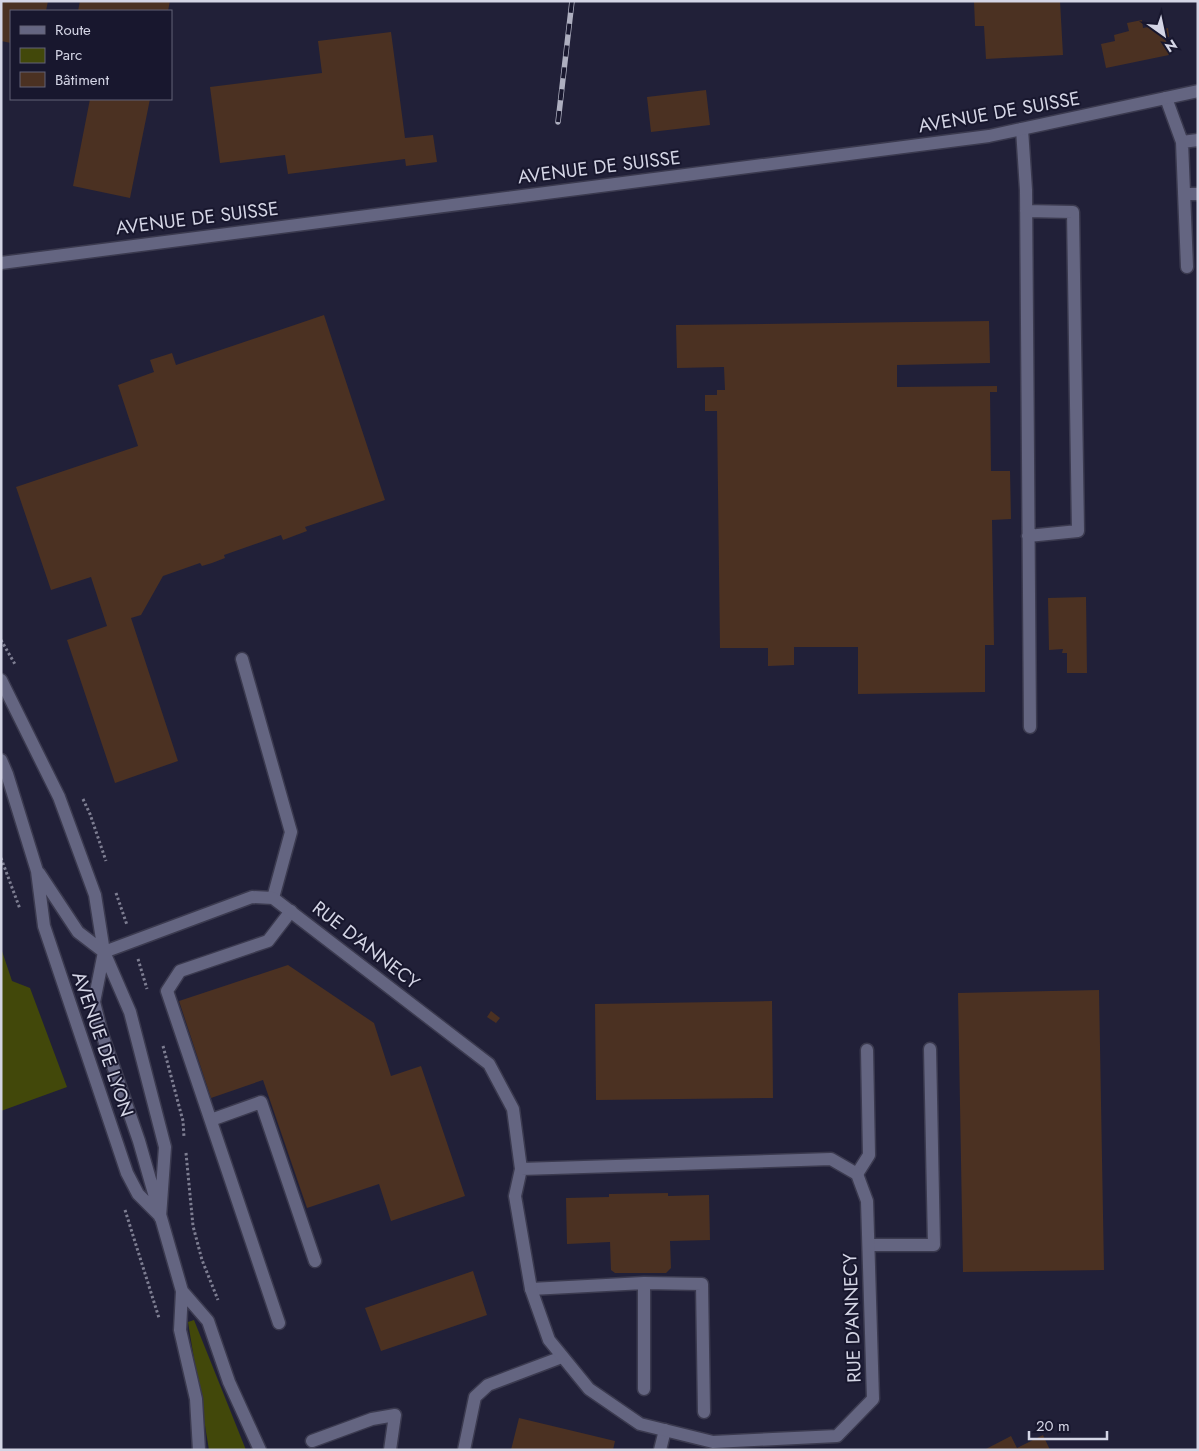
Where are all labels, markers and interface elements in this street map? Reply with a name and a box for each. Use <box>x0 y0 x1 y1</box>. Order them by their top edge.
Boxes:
legend <box>10 10 172 100</box>
north arrow <box>1139 10 1189 60</box>
text: Route <box>55 19 91 41</box>
text: N <box>1161 34 1181 57</box>
text: Parc <box>55 44 82 66</box>
text: Bâtiment <box>55 69 109 91</box>
street label: AVENUE DE SUISSE <box>916 84 1082 140</box>
street label: AVENUE DE SUISSE <box>516 144 682 190</box>
street label: AVENUE DE SUISSE <box>114 195 280 241</box>
street label: RUE D'ANNECY <box>307 894 426 996</box>
street label: AVENUE DE LYON <box>65 968 141 1120</box>
street label: RUE D'ANNECY <box>836 1252 868 1383</box>
scale bar <box>1029 1408 1106 1440</box>
text: 20 m <box>1036 1415 1070 1437</box>

